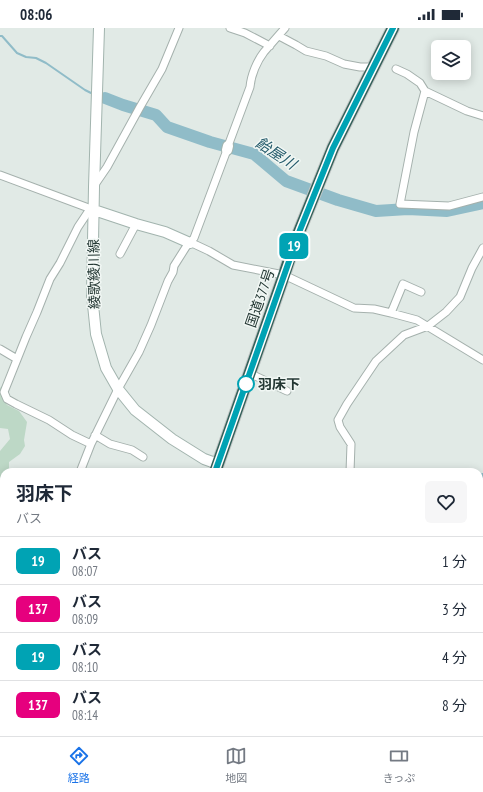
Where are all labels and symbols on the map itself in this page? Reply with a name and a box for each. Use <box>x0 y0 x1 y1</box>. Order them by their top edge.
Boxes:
water label: 飴屋川 <box>252 133 302 174</box>
line badge: 19 <box>276 233 312 259</box>
street label: 綾歌綾川線 <box>84 239 104 309</box>
street label: 国道377号 <box>242 266 278 330</box>
marker: 羽床下 <box>237 375 255 393</box>
place label: 羽床下 <box>258 375 300 393</box>

